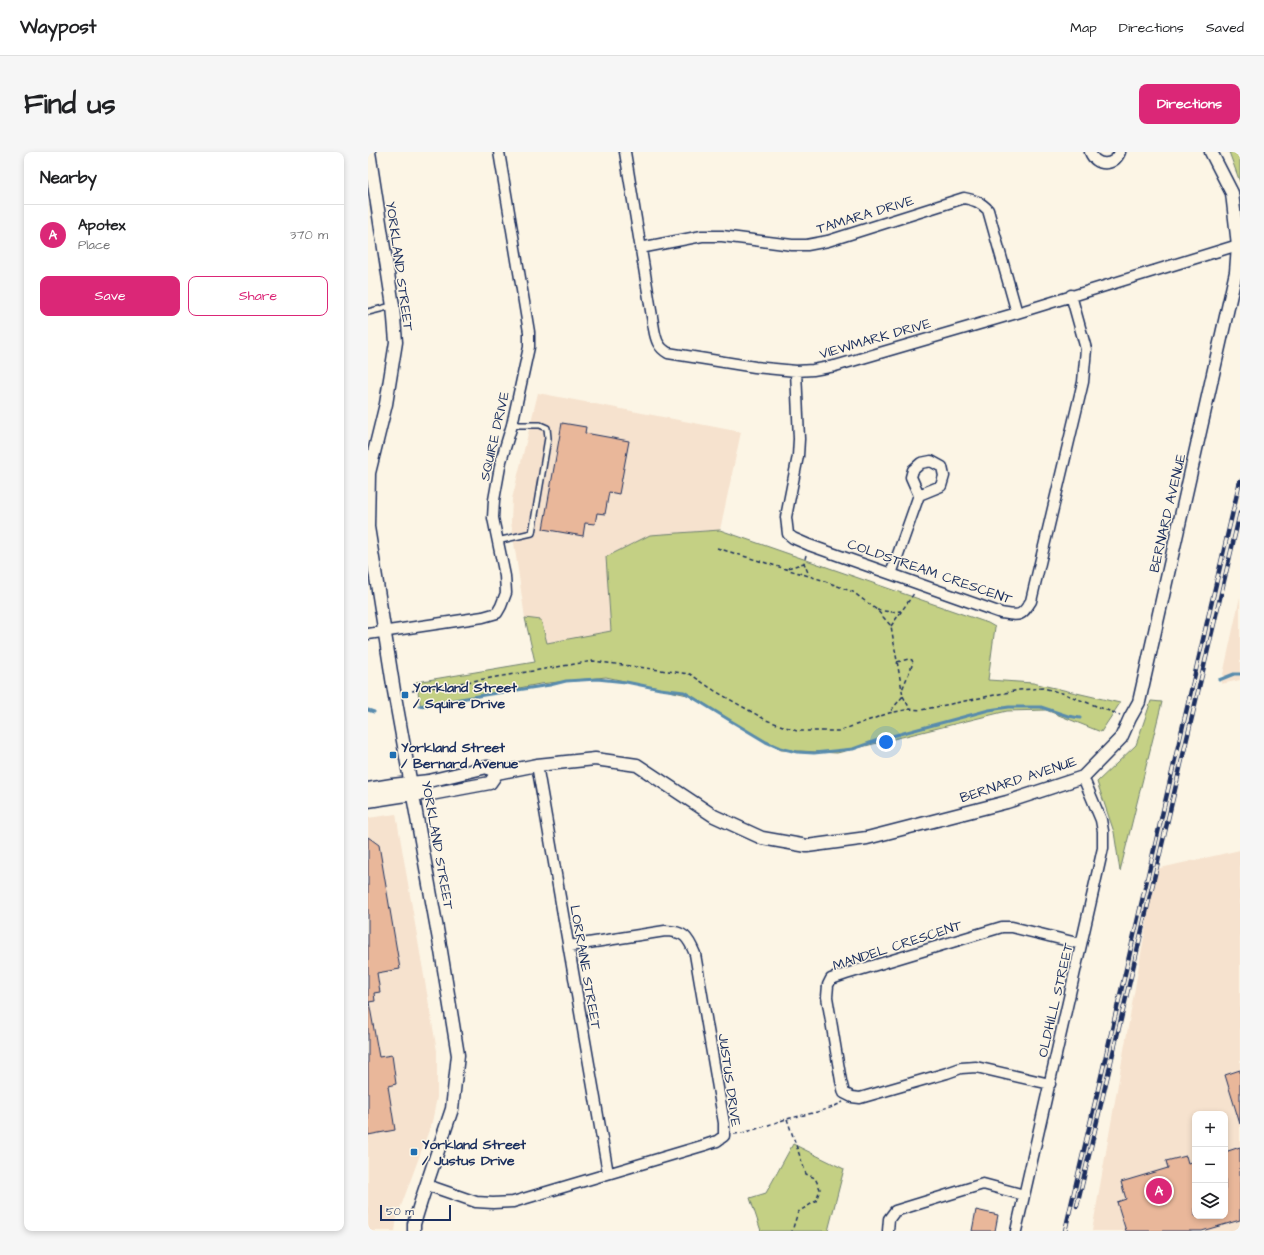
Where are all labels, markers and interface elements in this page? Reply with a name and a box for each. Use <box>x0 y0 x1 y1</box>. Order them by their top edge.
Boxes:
text: Waypost <box>20 14 96 41</box>
text: Map <box>1070 18 1097 38</box>
text: Directions <box>1119 18 1184 38</box>
text: Saved <box>1206 18 1244 38</box>
button: Directions <box>1139 84 1240 124</box>
text: Find us <box>24 85 115 124</box>
text: Nearby <box>40 166 97 190</box>
street label: TAMARA DRIVE <box>814 190 917 239</box>
street label: YORKLAND STREET <box>380 200 418 332</box>
text: Apotex <box>78 215 126 236</box>
text: A <box>49 226 57 244</box>
text: 370 m <box>290 226 328 244</box>
text: Place <box>78 236 110 254</box>
button: Save <box>40 276 180 316</box>
button: Share <box>188 276 328 316</box>
street label: VIEWMARK DRIVE <box>817 313 934 364</box>
street label: SQUIRE DRIVE <box>475 389 515 483</box>
street label: BERNARD AVENUE <box>1145 451 1192 575</box>
street label: COLDSTREAM CRESCENT <box>845 534 1015 610</box>
place label: Yorkland Street / Squire Drive <box>413 678 517 714</box>
marker: Yorkland Street / Squire Drive <box>400 690 410 700</box>
your location <box>876 732 896 752</box>
place label: Yorkland Street / Bernard Avenue <box>401 738 519 774</box>
marker: Yorkland Street / Bernard Avenue <box>388 750 398 760</box>
street label: BERNARD AVENUE <box>957 751 1080 808</box>
street label: YORKLAND STREET <box>416 779 458 911</box>
street label: LORRAINE STREET <box>564 904 606 1031</box>
street label: MANDEL CRESCENT <box>830 916 965 976</box>
street label: OLDHILL STREET <box>1033 941 1079 1059</box>
street label: JUSTUS DRIVE <box>713 1032 746 1129</box>
map controls <box>1192 1111 1228 1219</box>
button: + <box>1192 1111 1228 1147</box>
place label: Yorkland Street / Justus Drive <box>422 1135 526 1171</box>
marker: Yorkland Street / Justus Drive <box>409 1147 419 1157</box>
button: − <box>1192 1147 1228 1183</box>
pin: A <box>1146 1176 1172 1206</box>
button: layers <box>1192 1183 1228 1219</box>
scale bar <box>380 1203 451 1222</box>
text: 50 m <box>386 1204 414 1219</box>

